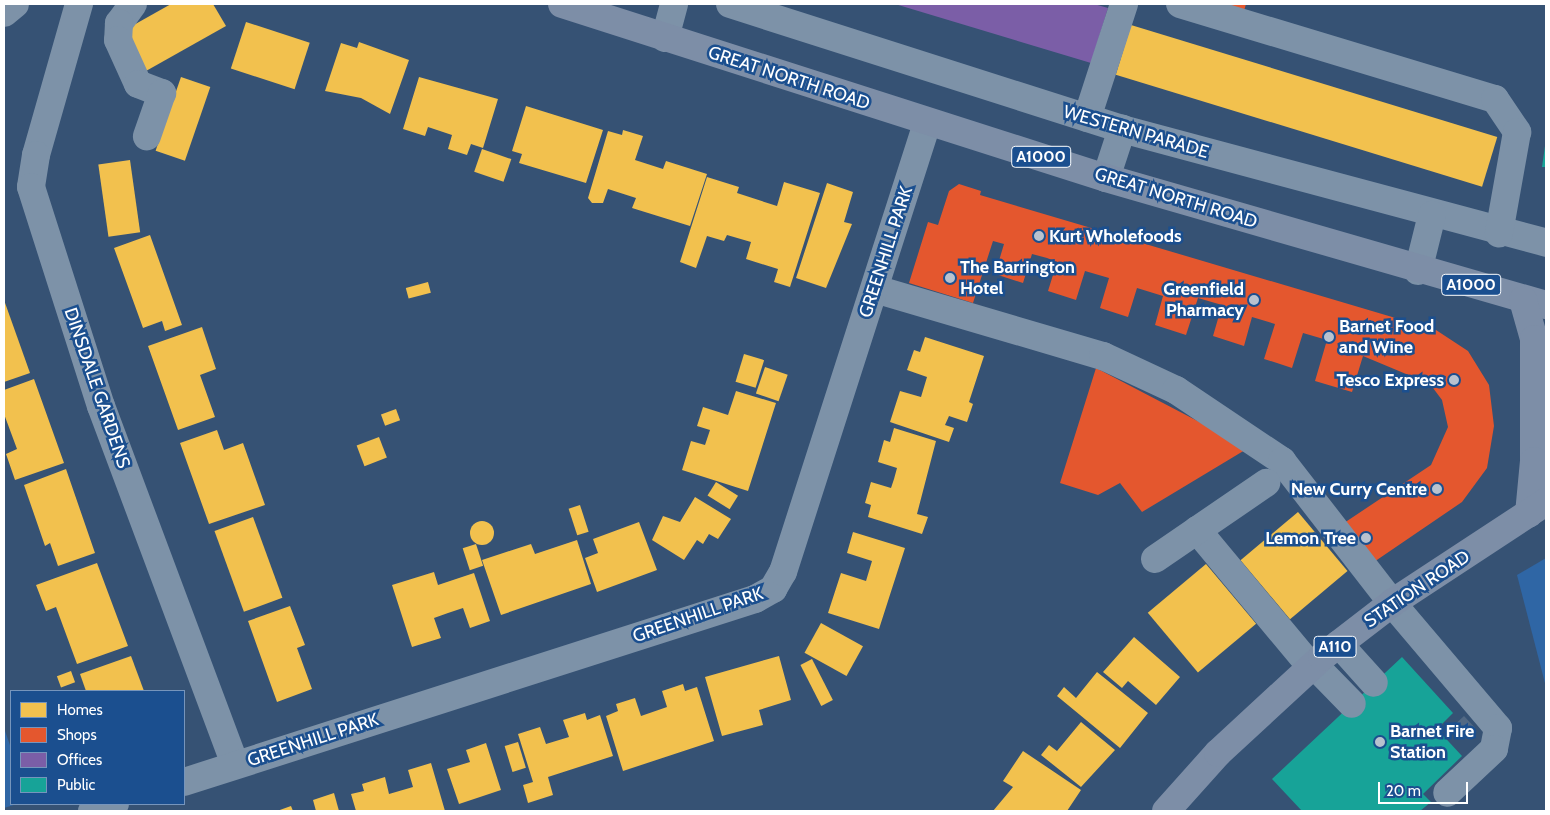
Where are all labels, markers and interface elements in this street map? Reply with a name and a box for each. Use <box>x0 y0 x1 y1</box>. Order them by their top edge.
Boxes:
street label: GREAT NORTH ROAD <box>705 42 873 114</box>
street label: WESTERN PARADE <box>1061 101 1211 163</box>
road number: A1000 <box>1011 144 1071 170</box>
street label: GREAT NORTH ROAD <box>1092 163 1260 233</box>
street label: GREENHILL PARK <box>855 184 917 320</box>
place label: Kurt Wholefoods <box>1049 225 1182 247</box>
marker: Kurt Wholefoods <box>1033 230 1045 242</box>
place label: The Barrington Hotel <box>960 257 1075 300</box>
marker: The Barrington Hotel <box>944 272 956 284</box>
road number: A1000 <box>1441 272 1501 298</box>
place label: Greenfield Pharmacy <box>1163 279 1244 322</box>
marker: Greenfield Pharmacy <box>1248 294 1260 306</box>
street label: DINSDALE GARDENS <box>59 305 135 471</box>
place label: Barnet Food and Wine <box>1339 316 1434 358</box>
marker: Barnet Food and Wine <box>1323 331 1335 343</box>
place label: Tesco Express <box>1336 369 1444 391</box>
marker: Tesco Express <box>1448 374 1460 386</box>
place label: New Curry Centre <box>1291 478 1427 500</box>
marker: New Curry Centre <box>1431 483 1443 495</box>
place label: Lemon Tree <box>1265 527 1356 549</box>
marker: Lemon Tree <box>1360 532 1372 544</box>
street label: STATION ROAD <box>1360 546 1474 632</box>
street label: GREENHILL PARK <box>630 583 766 647</box>
road number: A110 <box>1312 634 1358 660</box>
legend <box>10 690 185 805</box>
text: Homes <box>57 701 103 719</box>
street label: GREENHILL PARK <box>245 709 381 771</box>
place label: Barnet Fire Station <box>1390 721 1474 764</box>
text: Shops <box>57 726 97 744</box>
marker: Barnet Fire Station <box>1374 736 1386 748</box>
text: Offices <box>57 751 102 769</box>
scale bar <box>1380 772 1470 804</box>
text: Public <box>57 776 95 794</box>
text: 20 m <box>1386 782 1421 800</box>

